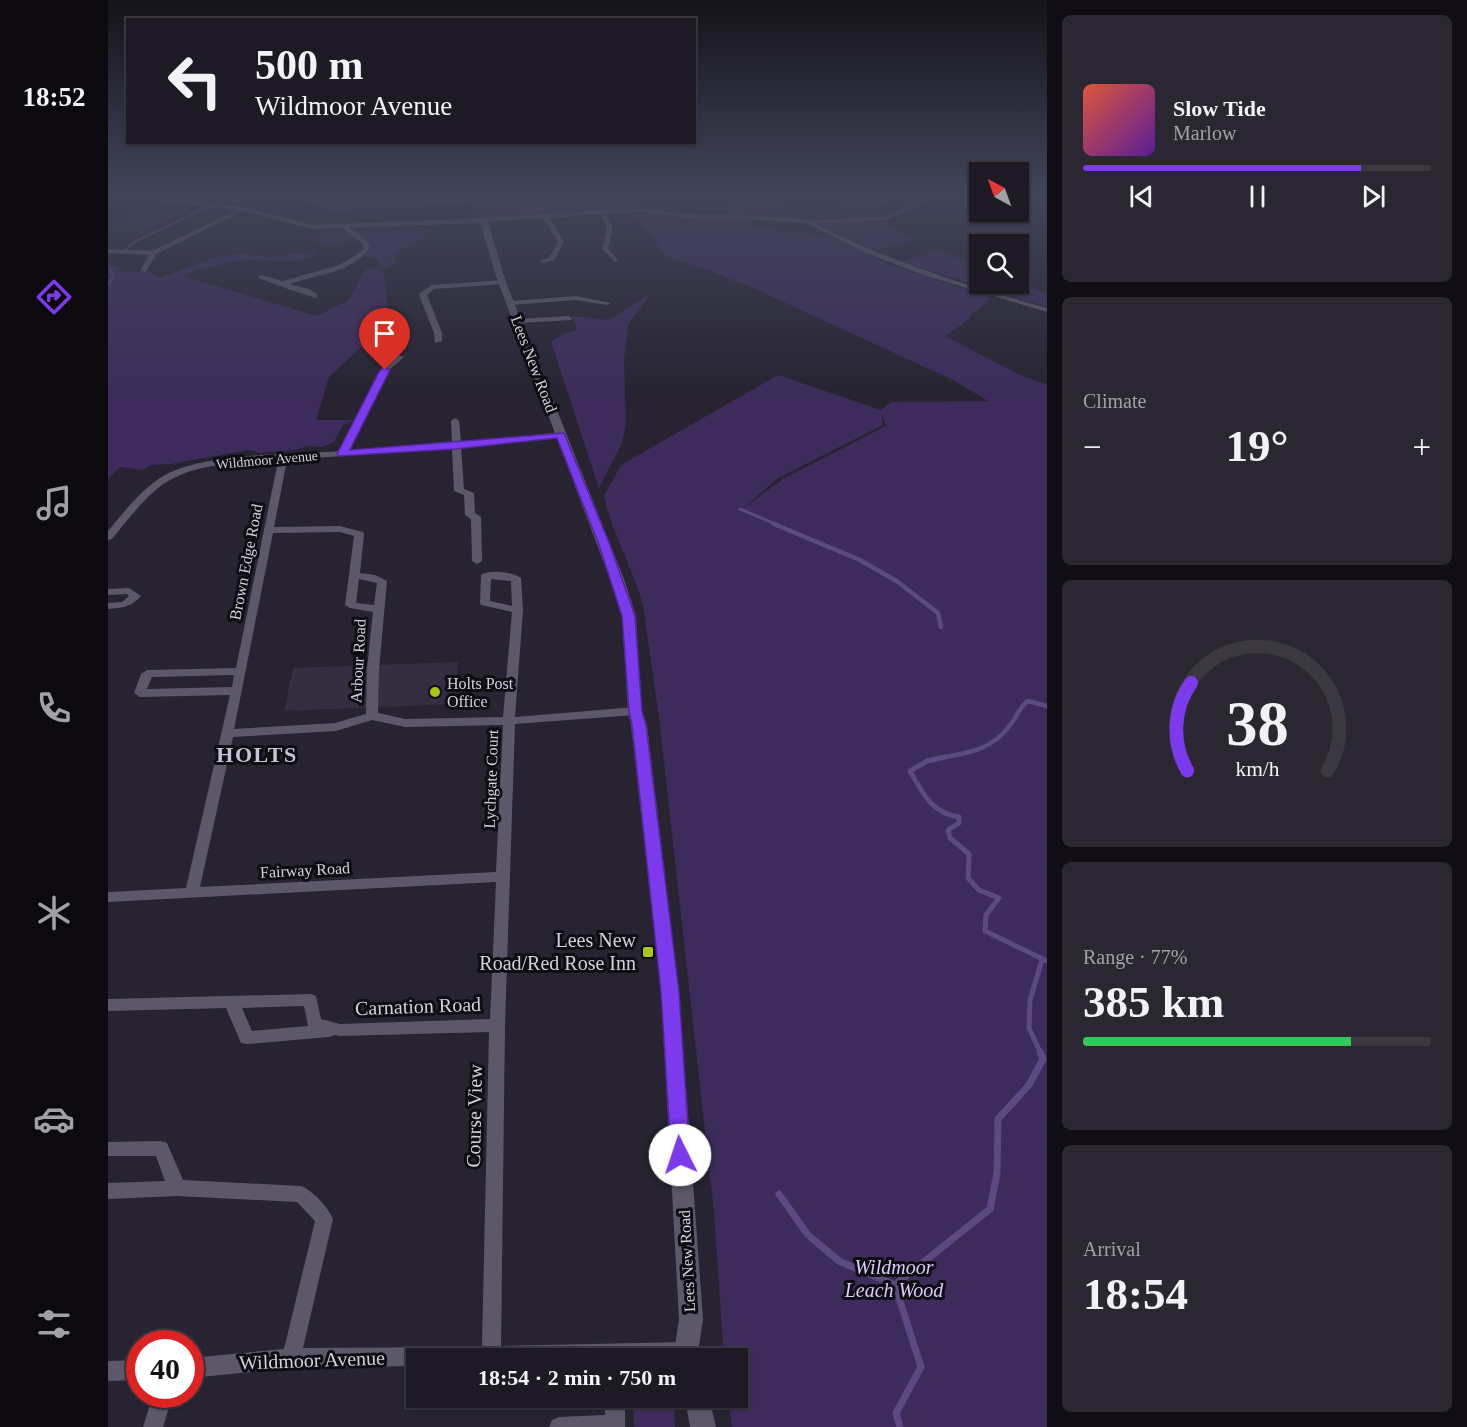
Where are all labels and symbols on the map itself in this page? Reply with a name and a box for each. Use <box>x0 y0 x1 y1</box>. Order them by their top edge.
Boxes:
north arrow <box>969 162 1029 222</box>
pin <box>359 308 410 370</box>
street label: Lees New Road <box>508 313 560 415</box>
street label: Wildmoor Avenue <box>215 448 319 472</box>
street label: Brown Edge Road <box>226 502 267 622</box>
street label: Arbour Road <box>347 619 369 703</box>
place label: Holts Post Office <box>447 675 514 710</box>
marker: Holts Post Office <box>428 685 442 699</box>
street label: Lychgate Court <box>481 729 502 829</box>
district label: HOLTS <box>216 742 298 767</box>
street label: Fairway Road <box>260 859 351 882</box>
place label: Lees New Road/Red Rose Inn <box>479 929 637 974</box>
marker: Lees New Road/Red Rose Inn <box>641 945 655 959</box>
street label: Carnation Road <box>355 993 481 1019</box>
street label: Course View <box>462 1064 486 1168</box>
position arrow <box>648 1123 712 1187</box>
street label: Lees New Road <box>676 1210 698 1312</box>
park label: Wildmoor Leach Wood <box>844 1256 944 1301</box>
speed limit sign: 40 <box>126 1330 204 1408</box>
street label: Wildmoor Avenue <box>239 1346 385 1374</box>

